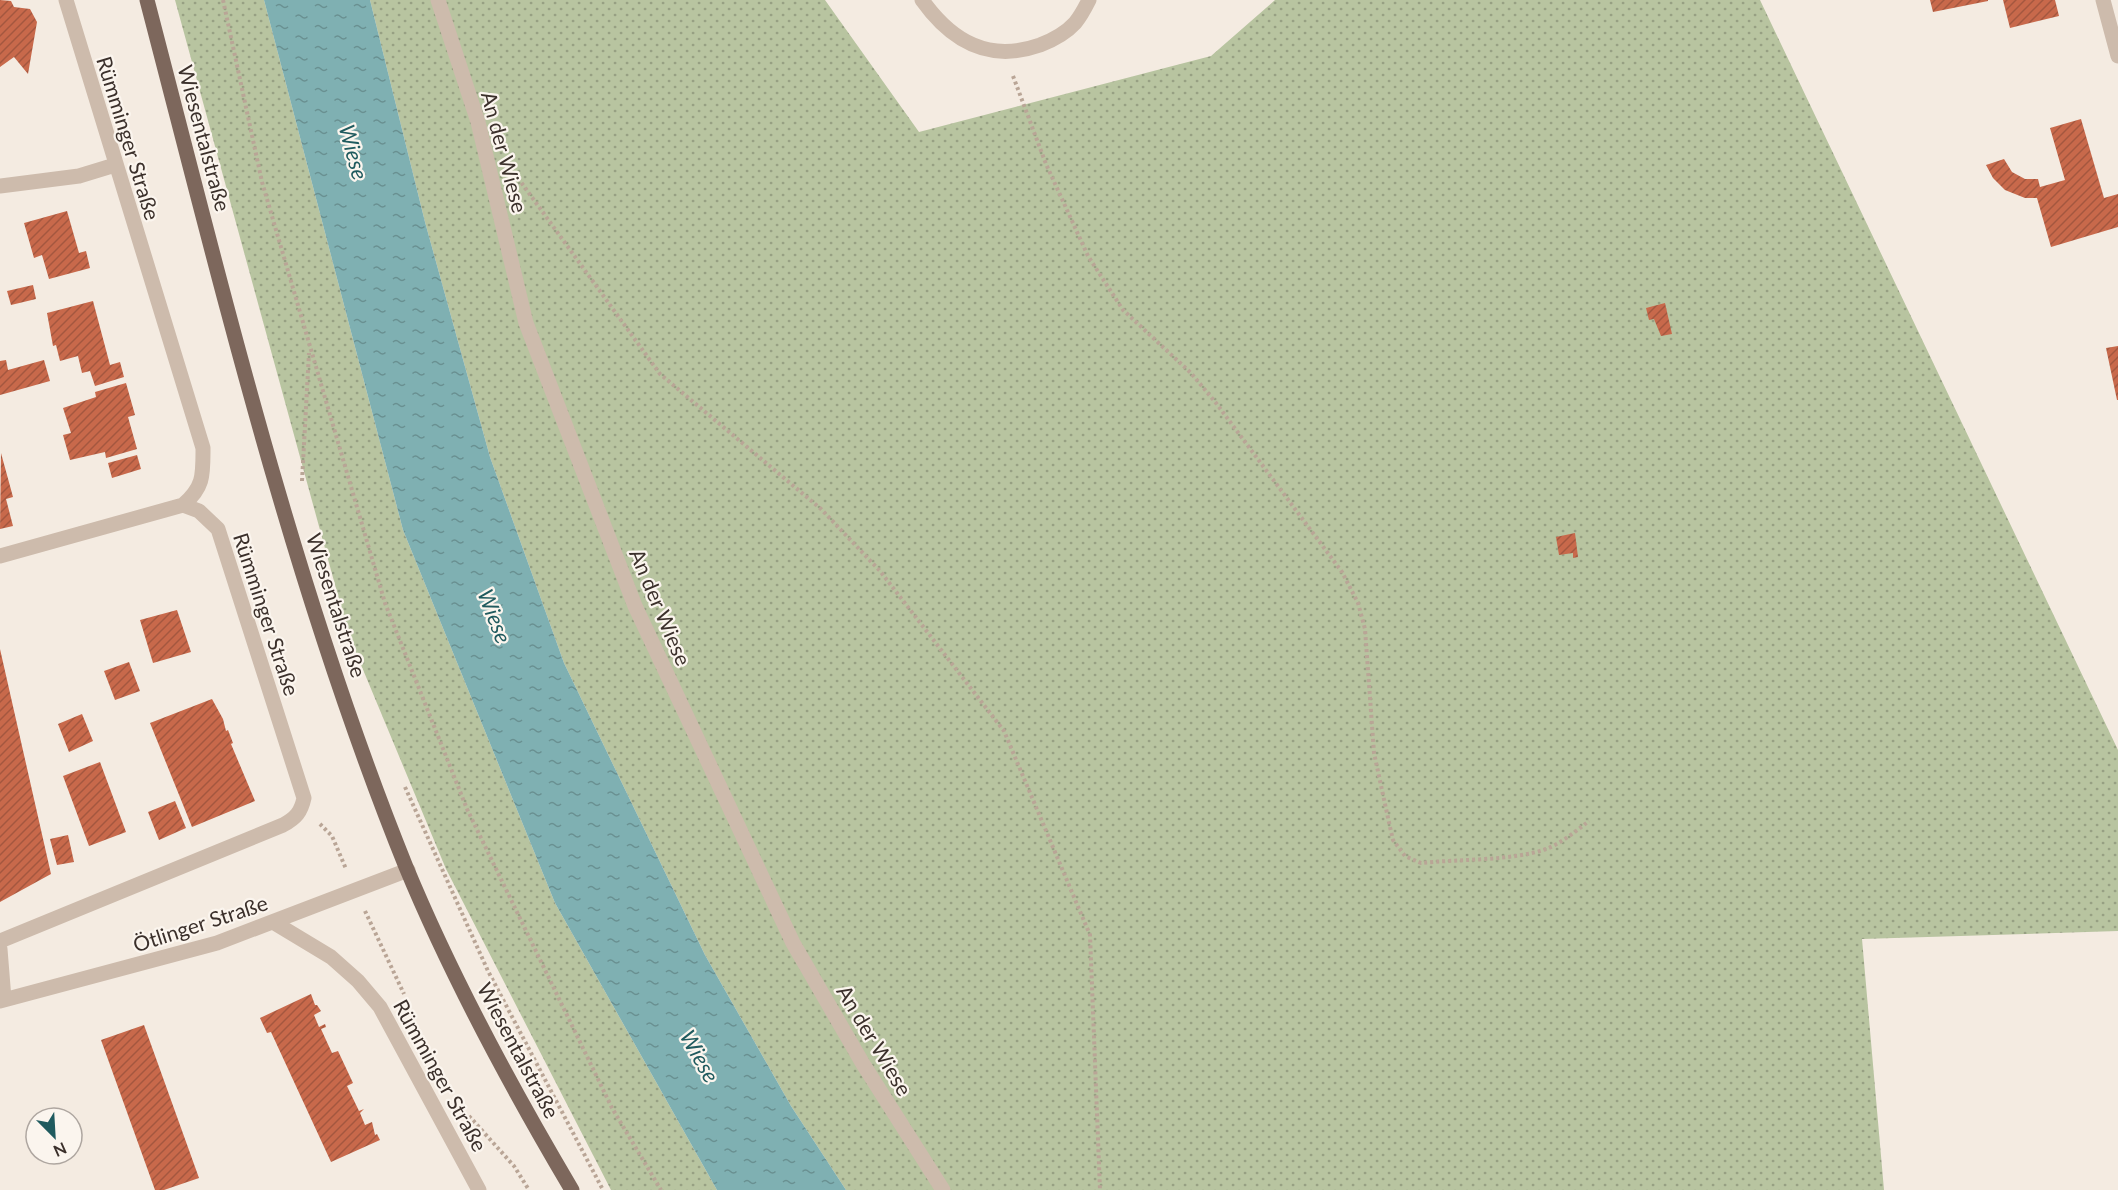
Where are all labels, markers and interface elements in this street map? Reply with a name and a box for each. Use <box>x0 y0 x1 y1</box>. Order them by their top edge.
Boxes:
street label: Rümminger Straße <box>92 53 166 223</box>
street label: Wiesentalstraße <box>173 62 237 214</box>
street label: An der Wiese <box>477 89 533 215</box>
water label: Wiese <box>334 121 374 183</box>
street label: Rümminger Straße <box>229 529 305 699</box>
street label: Wiesentalstraße <box>302 530 372 680</box>
street label: An der Wiese <box>625 545 697 669</box>
water label: Wiese <box>472 585 518 647</box>
street label: Ötlinger Straße <box>130 889 270 957</box>
street label: Wiesentalstraße <box>473 978 565 1122</box>
street label: An der Wiese <box>832 980 918 1100</box>
street label: Rümminger Straße <box>389 995 493 1155</box>
water label: Wiese <box>675 1025 725 1087</box>
north arrow <box>24 1106 84 1166</box>
text: N <box>51 1139 70 1161</box>

